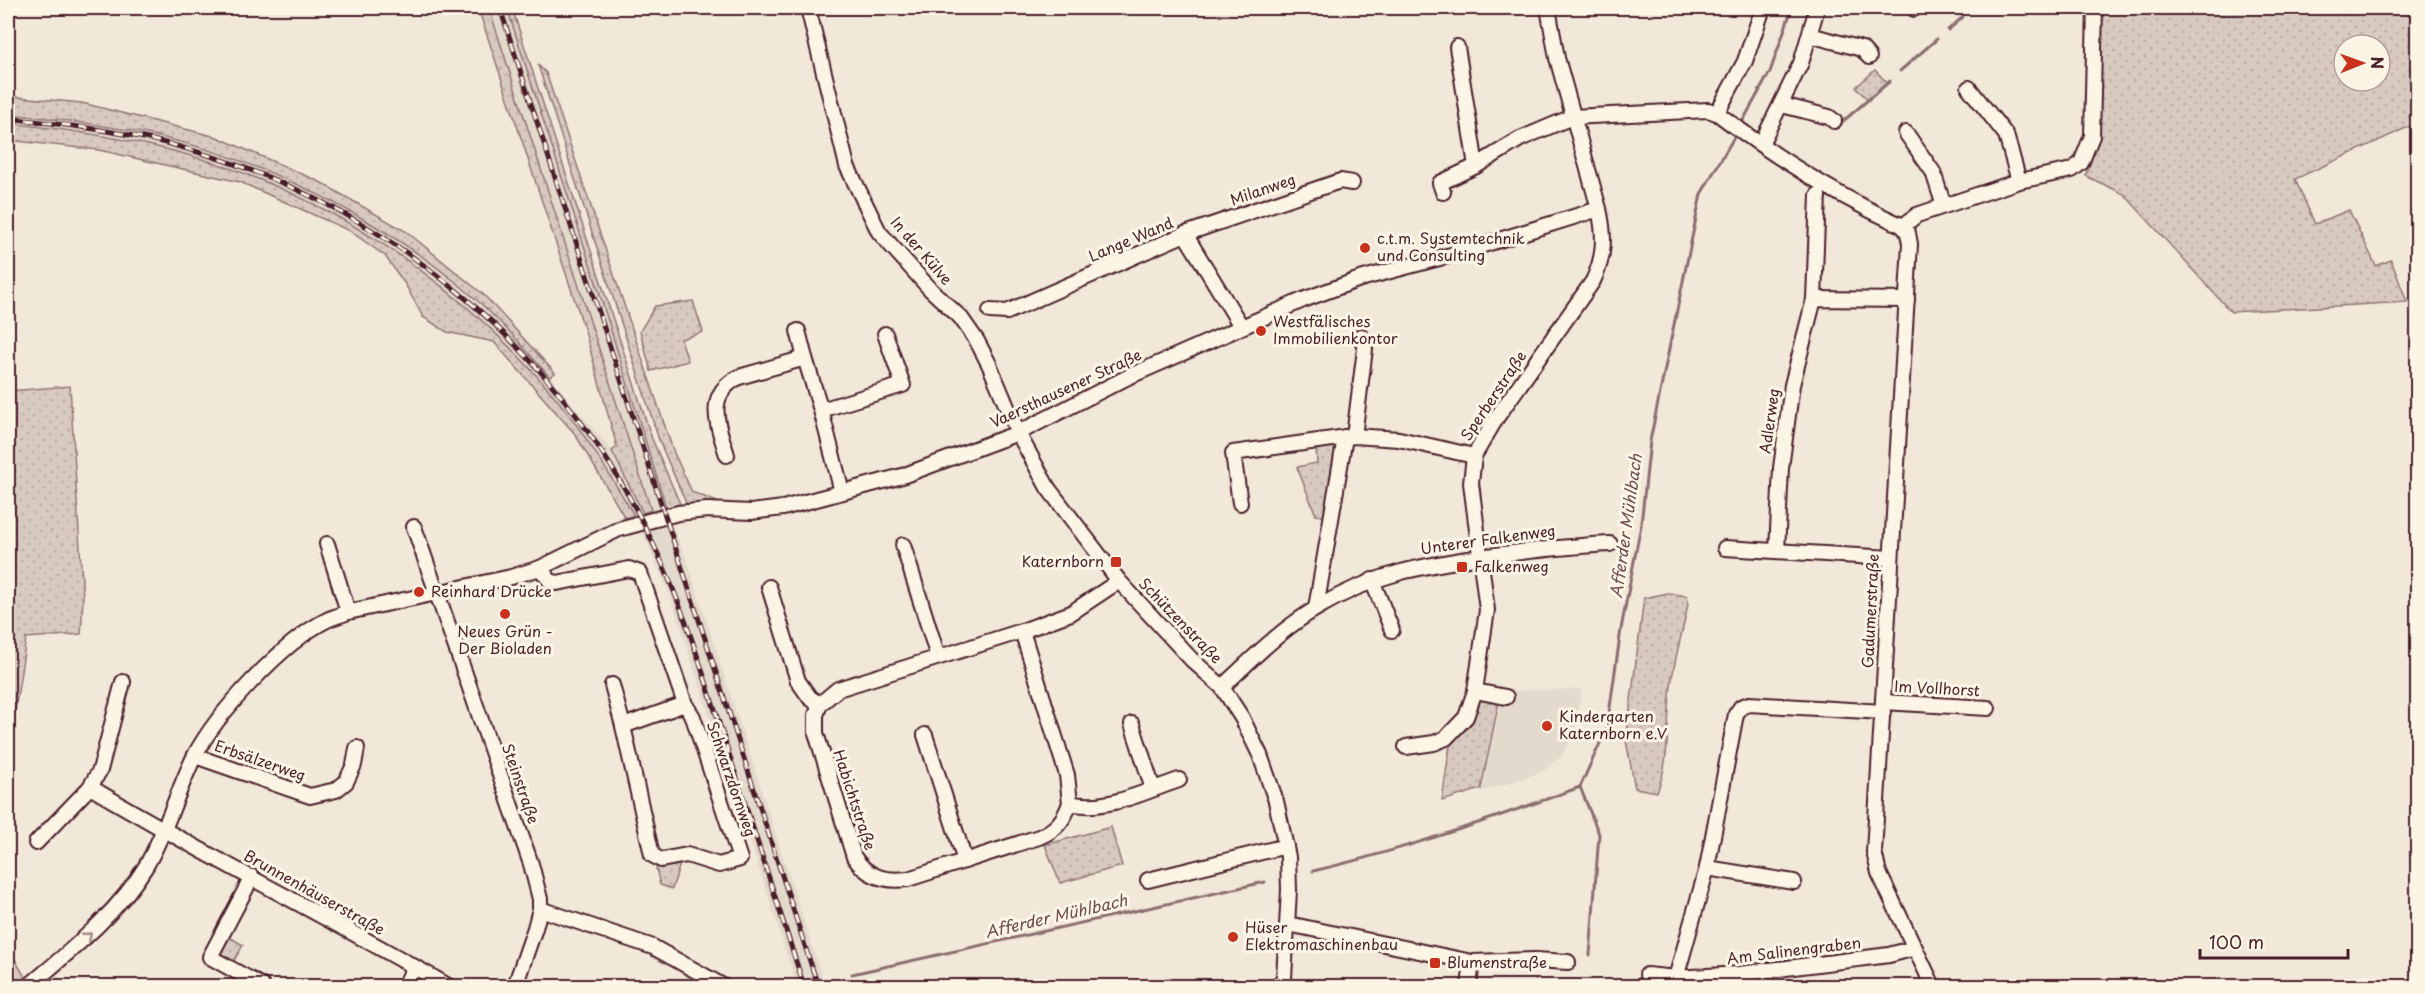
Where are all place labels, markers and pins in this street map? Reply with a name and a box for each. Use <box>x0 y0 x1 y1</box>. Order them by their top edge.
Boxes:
place label: c.t.m. Systemtechnik und Consulting <box>1377 226 1525 266</box>
marker: c.t.m. Systemtechnik und Consulting <box>1358 241 1372 255</box>
place label: Westfälisches Immobilienkontor <box>1273 309 1398 349</box>
marker: Westfälisches Immobilienkontor <box>1254 324 1268 338</box>
place label: Katernborn <box>1022 549 1104 572</box>
place label: Falkenweg <box>1474 554 1549 577</box>
marker: Katernborn <box>1109 555 1123 569</box>
marker: Falkenweg <box>1455 560 1469 574</box>
place label: Reinhard Drücke <box>431 579 552 602</box>
marker: Reinhard Drücke <box>412 585 426 599</box>
marker: Neues Grün - Der Bioladen <box>498 607 512 621</box>
place label: Neues Grün - Der Bioladen <box>457 619 553 659</box>
place label: Kindergarten Katernborn e.V <box>1559 704 1668 744</box>
marker: Kindergarten Katernborn e.V <box>1540 719 1554 733</box>
place label: Hüser Elektromaschinenbau <box>1245 915 1398 955</box>
marker: Hüser Elektromaschinenbau <box>1226 930 1240 944</box>
place label: Blumenstraße <box>1447 950 1547 973</box>
marker: Blumenstraße <box>1428 956 1442 970</box>

